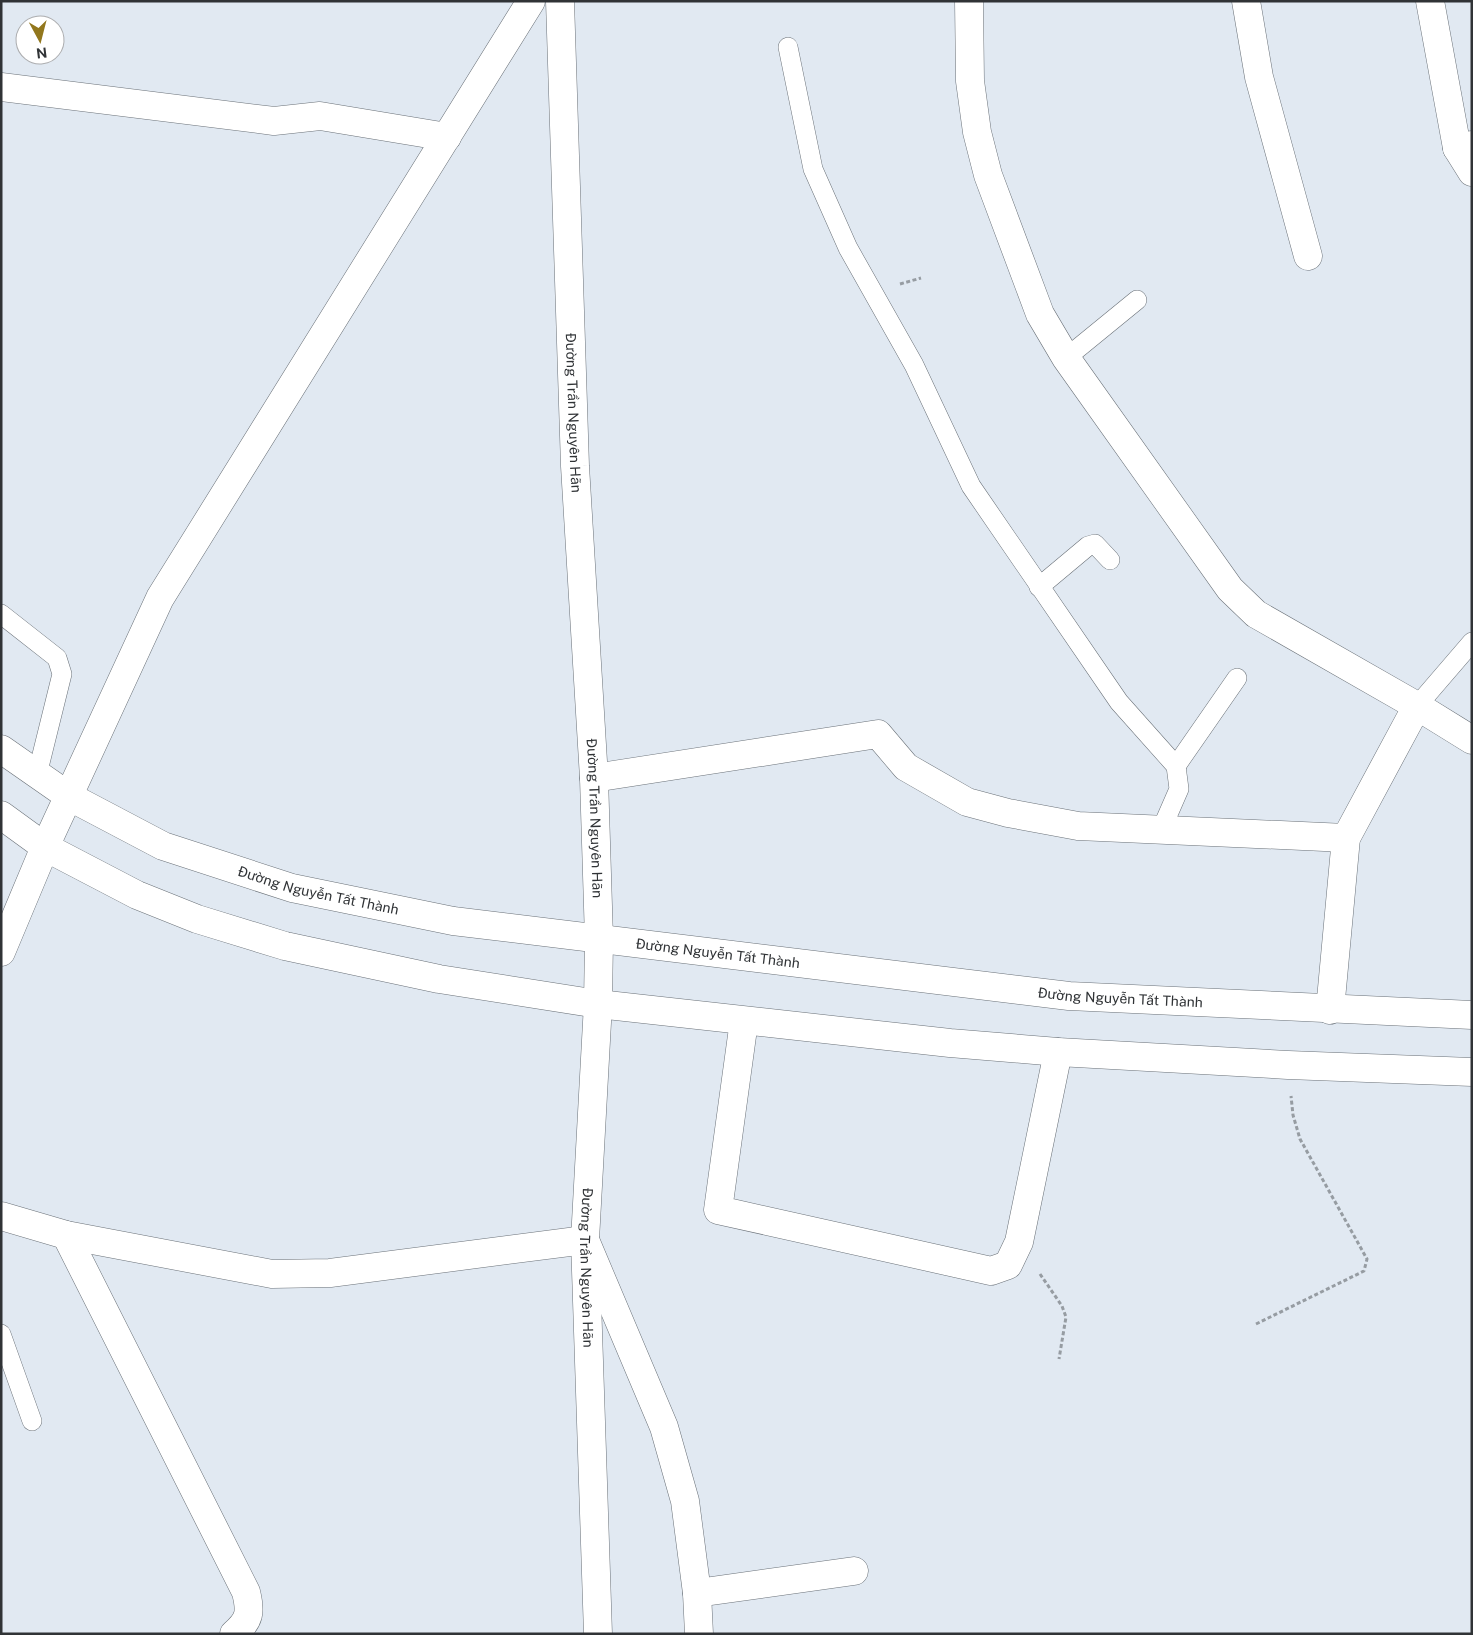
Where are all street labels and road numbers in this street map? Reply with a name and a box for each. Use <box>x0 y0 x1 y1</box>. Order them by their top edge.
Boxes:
street label: Đường Trần Nguyên Hãn <box>563 333 585 493</box>
street label: Đường Trần Nguyên Hãn <box>584 738 606 898</box>
street label: Đường Nguyễn Tất Thành <box>236 863 400 918</box>
street label: Đường Nguyễn Tất Thành <box>635 935 801 971</box>
street label: Đường Nguyễn Tất Thành <box>1037 984 1203 1010</box>
street label: Đường Trần Nguyên Hãn <box>577 1187 597 1348</box>

